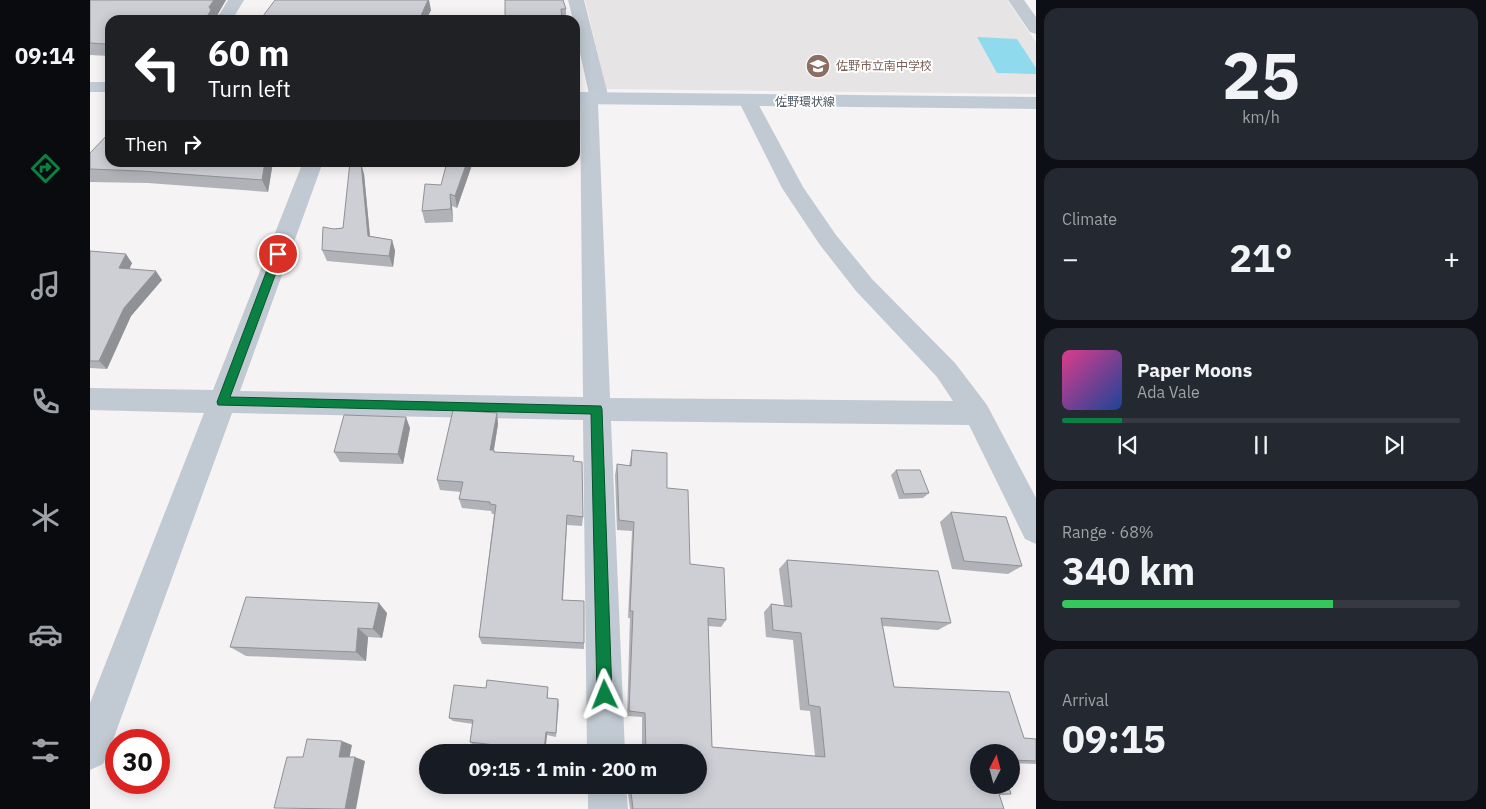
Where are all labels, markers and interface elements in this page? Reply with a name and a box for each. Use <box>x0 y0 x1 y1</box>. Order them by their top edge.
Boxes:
text: 60 m <box>208 30 290 76</box>
text: 25 <box>1222 32 1300 117</box>
icon: left <box>125 35 190 100</box>
text: 09:14 <box>15 41 75 70</box>
school or university icon: 佐野市立南中学校 <box>805 53 831 79</box>
place label: 佐野市立南中学校 <box>836 58 932 73</box>
text: Turn left <box>208 74 291 103</box>
street label: 佐野環状線 <box>775 94 835 109</box>
text: km/h <box>1242 107 1280 127</box>
icon: right <box>178 130 206 158</box>
text: Then <box>125 132 168 156</box>
icon: directions <box>28 151 63 186</box>
text: Climate <box>1062 209 1117 229</box>
pin <box>257 233 299 275</box>
text: 21° <box>1229 233 1293 282</box>
icon: arrive <box>264 240 292 268</box>
text: − <box>1062 240 1079 277</box>
text: + <box>1443 240 1460 277</box>
icon: music <box>28 268 63 303</box>
text: Paper Moons <box>1137 358 1252 382</box>
text: Ada Vale <box>1137 382 1200 402</box>
icon: phone <box>28 384 63 419</box>
icon: previous <box>1114 431 1142 459</box>
icon: pause <box>1247 431 1275 459</box>
icon: next <box>1380 431 1408 459</box>
icon: climate <box>28 500 63 535</box>
text: Range · 68% <box>1062 522 1154 542</box>
text: 340 km <box>1062 546 1195 595</box>
icon: car <box>28 617 63 652</box>
position arrow <box>578 668 630 720</box>
text: Arrival <box>1062 690 1109 710</box>
text: 09:15 <box>1062 714 1166 763</box>
speed limit sign: 30 <box>105 729 170 794</box>
icon: filters <box>28 733 63 768</box>
north arrow <box>970 744 1020 794</box>
map controls <box>970 744 1020 794</box>
text: 09:15 · 1 min · 200 m <box>469 757 657 781</box>

